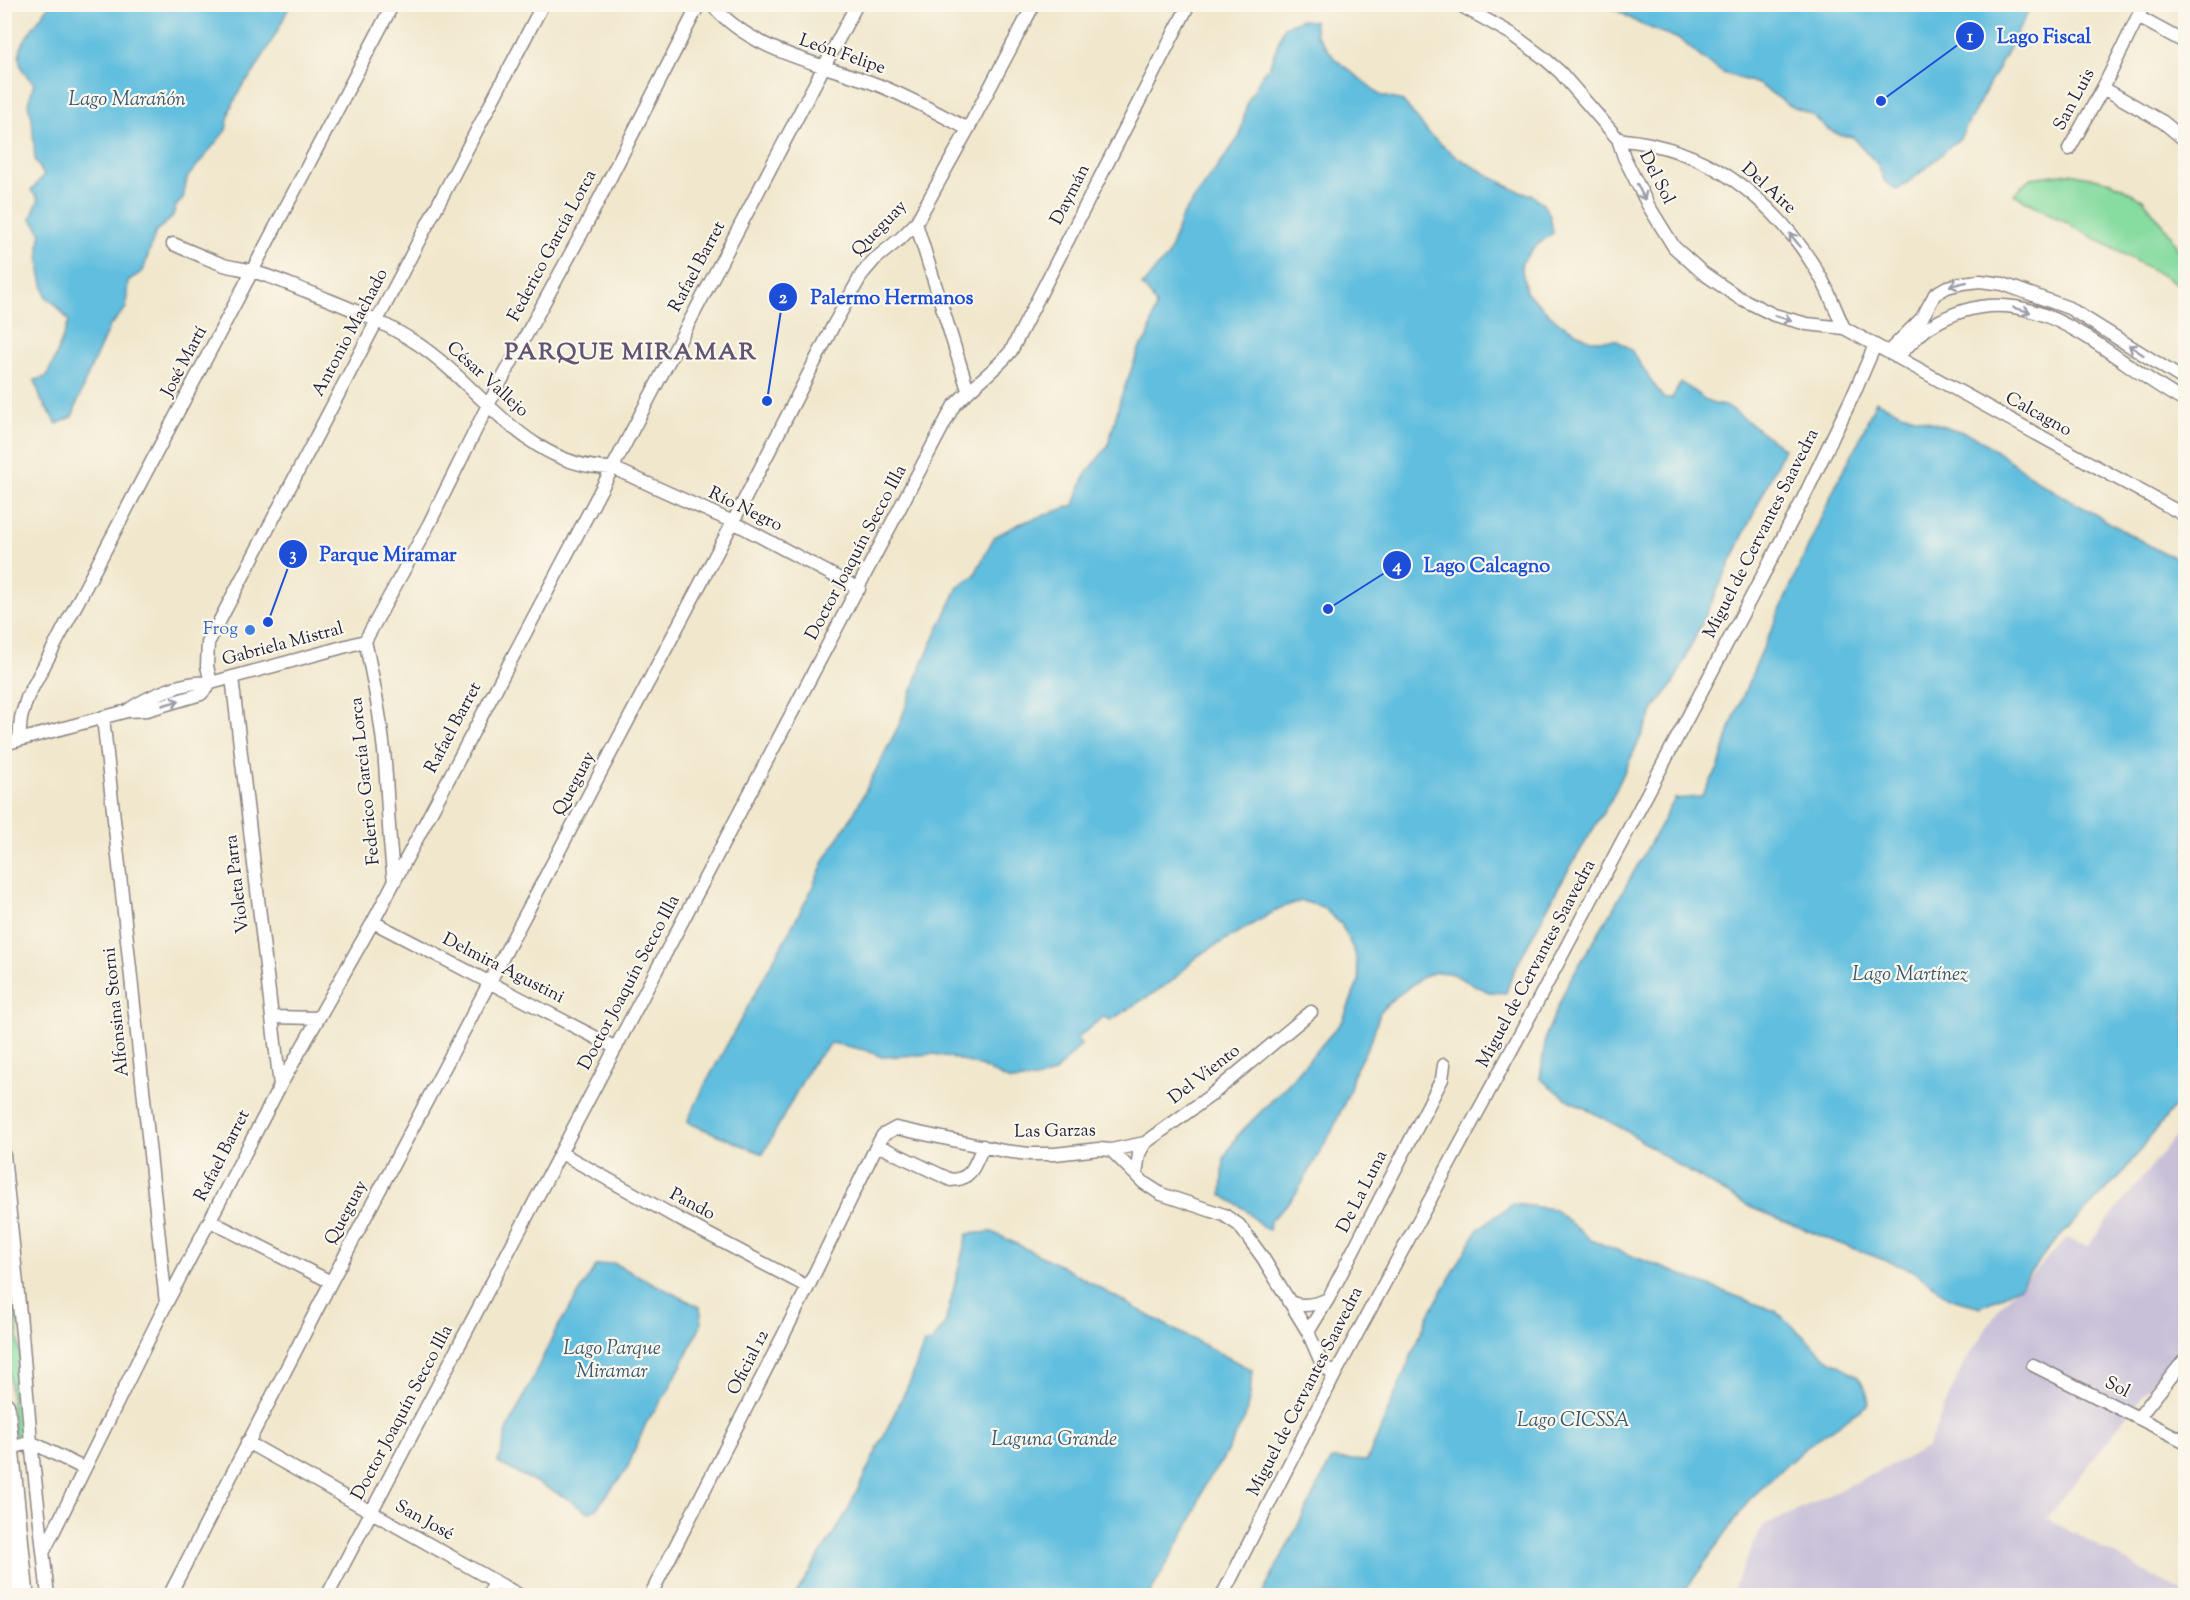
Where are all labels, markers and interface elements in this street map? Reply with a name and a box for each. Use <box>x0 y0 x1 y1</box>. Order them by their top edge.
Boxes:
callout: Lago Fiscal <box>1955 17 2103 55</box>
text: Lago Fiscal <box>1997 24 2091 53</box>
text: 1 <box>1967 25 1974 51</box>
street label: León Felipe <box>795 28 889 82</box>
street label: San Luis <box>2048 64 2102 136</box>
water label: Lago Marañón <box>68 86 186 115</box>
street label: Del Sol <box>1631 147 1681 209</box>
street label: Del Aire <box>1735 157 1801 221</box>
street label: Daymán <box>1045 160 1098 230</box>
street label: Federico García Lorca <box>502 165 604 327</box>
one-way arrow <box>1636 183 1648 201</box>
street label: Queguay <box>846 195 914 263</box>
street label: Rafael Barret <box>663 217 733 317</box>
one-way arrow <box>1789 233 1802 249</box>
street label: Antonio Machado <box>306 264 396 402</box>
callout: Palermo Hermanos <box>768 278 985 316</box>
one-way arrow <box>1949 279 1968 291</box>
text: Palermo Hermanos <box>811 285 974 314</box>
text: 2 <box>779 286 788 312</box>
one-way arrow <box>2013 304 2032 316</box>
one-way arrow <box>1773 312 1792 324</box>
street label: José Martí <box>155 322 215 403</box>
street label: César Vallejo <box>440 336 534 424</box>
district label: PARQUE MIRAMAR <box>504 336 758 370</box>
one-way arrow <box>2128 344 2145 356</box>
street label: Calcagno <box>2000 386 2076 444</box>
street label: Miguel de Cervantes Saavedra <box>1698 425 1826 643</box>
street label: Doctor Joaquín Secco Illa <box>800 461 914 645</box>
street label: Río Negro <box>704 481 787 539</box>
callout: Parque Miramar <box>278 535 469 573</box>
text: Parque Miramar <box>319 542 457 571</box>
text: 3 <box>289 543 297 569</box>
callout: Lago Calcagno <box>1382 546 1562 584</box>
text: Lago Calcagno <box>1424 553 1550 582</box>
text: 4 <box>1391 554 1402 580</box>
street label: Gabriela Mistral <box>219 616 347 674</box>
place label: Frog <box>203 617 238 643</box>
marker: Frog <box>243 623 257 637</box>
street label: Rafael Barret <box>419 678 489 778</box>
street label: Federico García Lorca <box>344 696 388 866</box>
one-way arrow <box>162 697 181 708</box>
street label: Queguay <box>547 747 603 821</box>
street label: Violeta Parra <box>219 833 257 935</box>
street label: Miguel de Cervantes Saavedra <box>1471 855 1603 1073</box>
street label: Doctor Joaquín Secco Illa <box>573 891 687 1075</box>
street label: Delmira Agustini <box>437 927 569 1011</box>
street label: Alfonsina Storni <box>97 946 137 1078</box>
water label: Lago Martínez <box>1852 961 1968 990</box>
street label: Del Viento <box>1164 1039 1247 1111</box>
street label: Rafael Barret <box>189 1106 257 1206</box>
street label: Las Garzas <box>1014 1118 1096 1146</box>
street label: De La Luna <box>1331 1146 1395 1238</box>
street label: Queguay <box>319 1176 375 1250</box>
street label: Pando <box>664 1182 720 1228</box>
street label: Miguel de Cervantes Saavedra <box>1242 1283 1370 1501</box>
street label: Doctor Joaquín Secco Illa <box>346 1321 460 1505</box>
street label: Oficial 12 <box>722 1325 777 1400</box>
water label: Lago Parque Miramar <box>563 1335 661 1387</box>
street label: Sol <box>2100 1371 2134 1405</box>
water label: Lago CICSSA <box>1517 1407 1630 1436</box>
water label: Laguna Grande <box>991 1426 1117 1455</box>
street label: San José <box>390 1494 458 1548</box>

